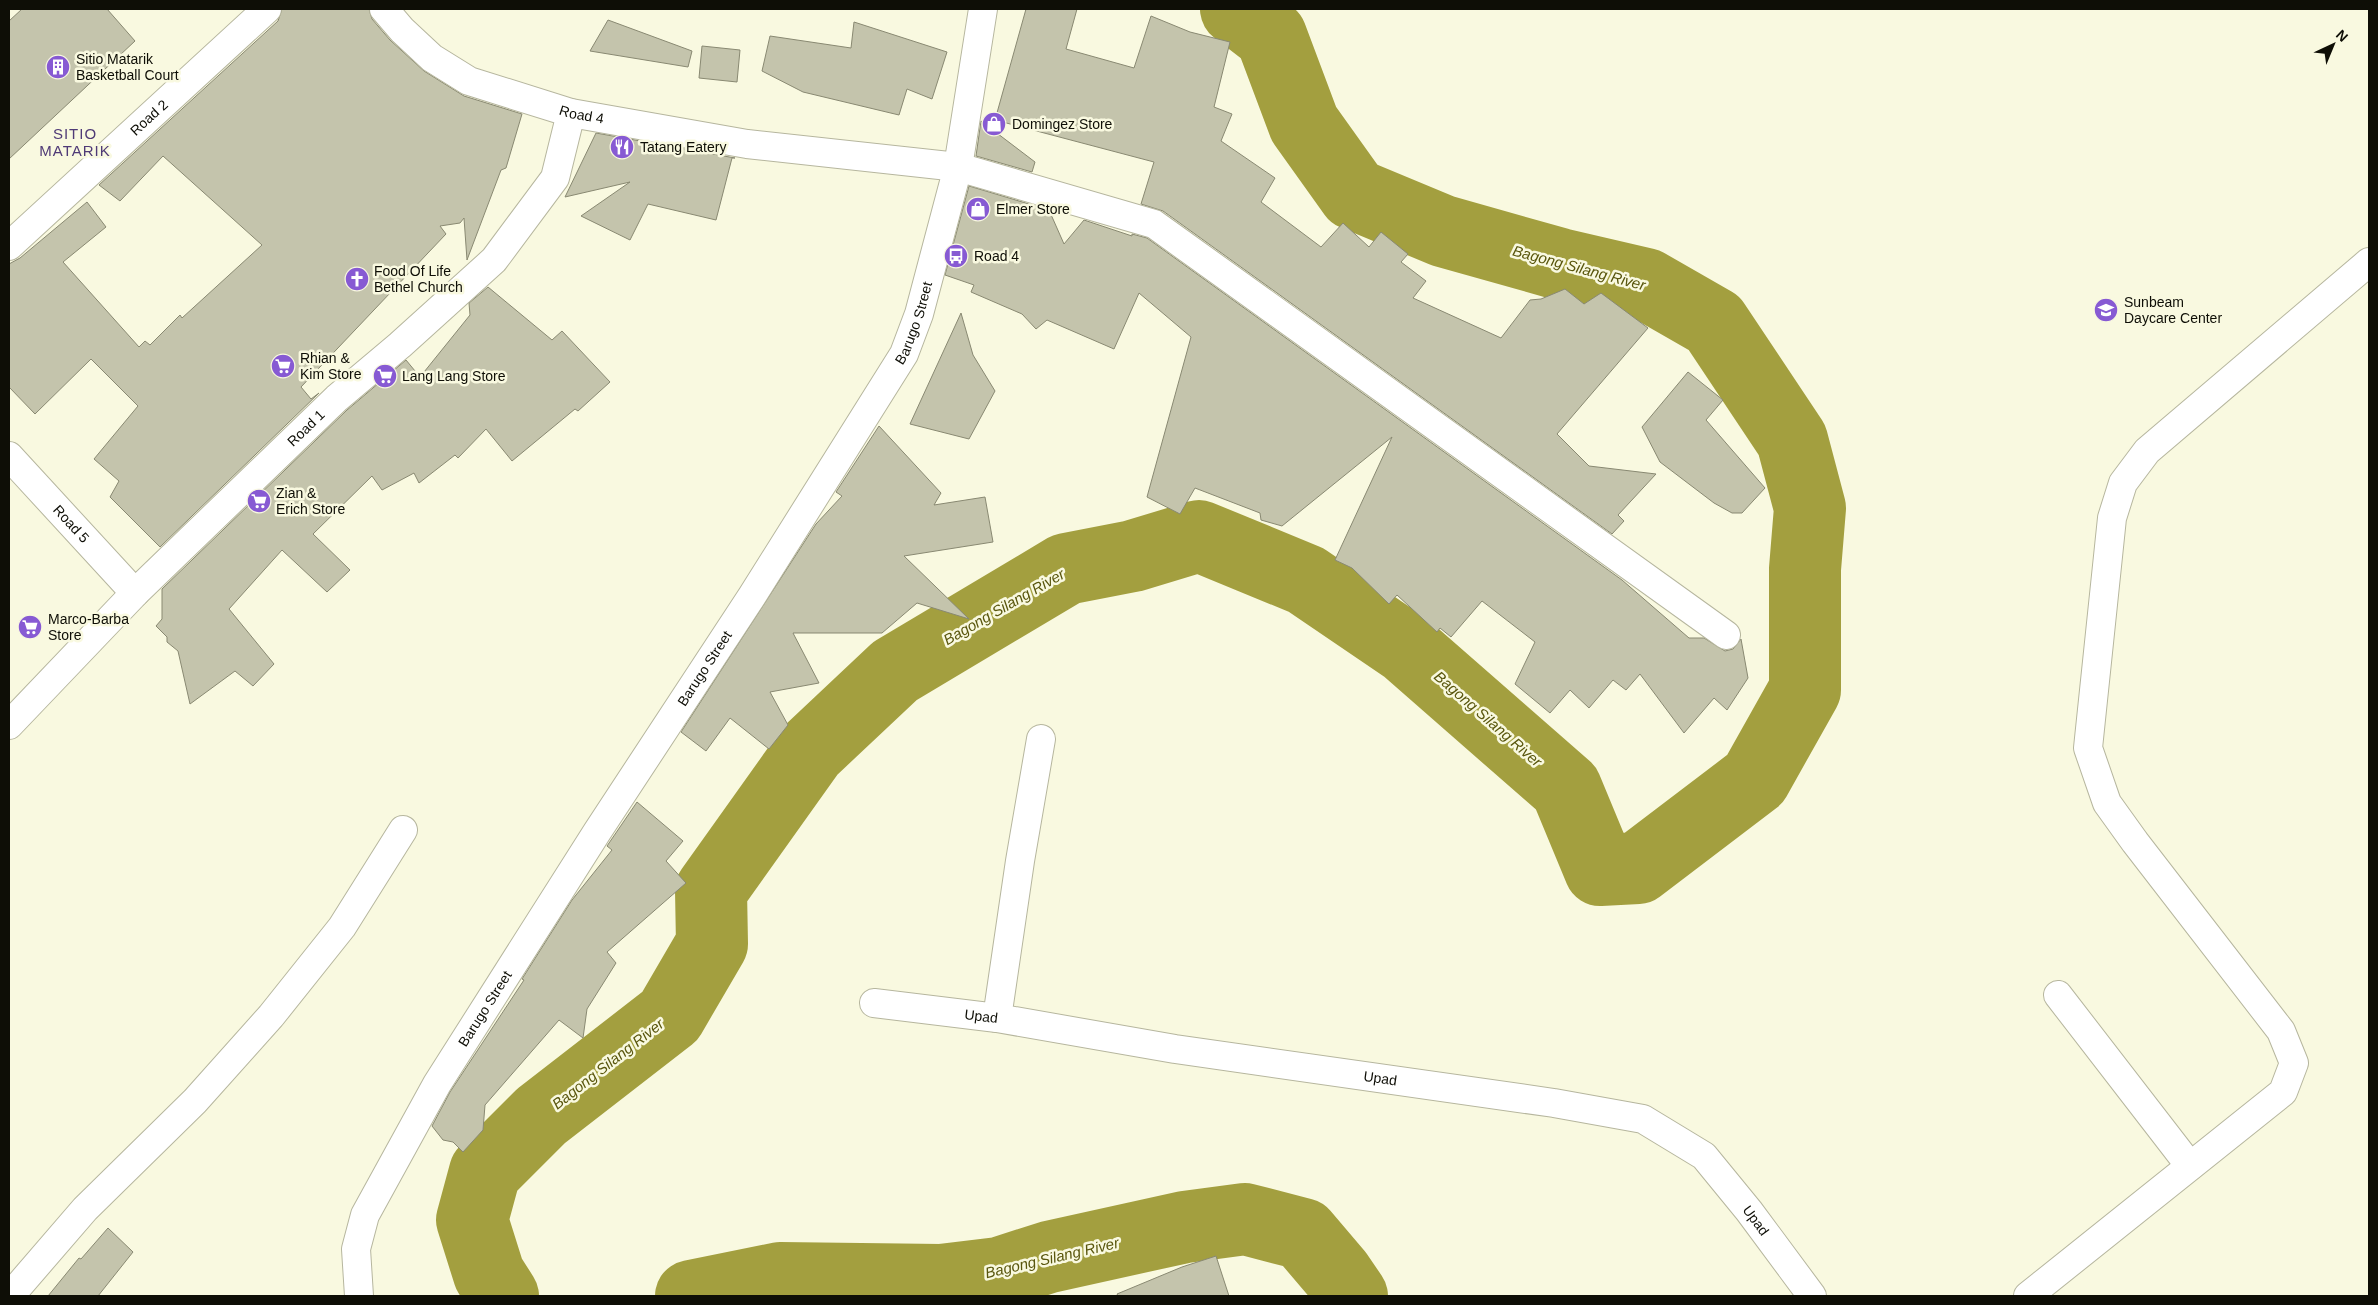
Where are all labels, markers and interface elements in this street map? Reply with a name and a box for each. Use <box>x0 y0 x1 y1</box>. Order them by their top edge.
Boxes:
north arrow <box>2308 20 2358 70</box>
text: N <box>2333 26 2351 45</box>
place label: Sitio Matarik Basketball Court <box>76 51 179 83</box>
building icon: Sitio Matarik Basketball Court <box>45 54 71 80</box>
street label: Road 2 <box>127 96 171 139</box>
street label: Road 4 <box>557 102 606 127</box>
shop icon: Domingez Store <box>981 111 1007 137</box>
place label: Domingez Store <box>1012 116 1113 132</box>
district label: SITIO MATARIK <box>39 125 111 159</box>
restaurant icon: Tatang Eatery <box>609 134 635 160</box>
place label: Tatang Eatery <box>640 139 726 155</box>
shop icon: Elmer Store <box>965 196 991 222</box>
place label: Elmer Store <box>996 201 1070 217</box>
water label: Bagong Silang River <box>1511 242 1648 294</box>
bus stop icon: Road 4 <box>943 243 969 269</box>
place label: Road 4 <box>974 248 1019 264</box>
place label: Food Of Life Bethel Church <box>374 263 463 295</box>
church icon: Food Of Life Bethel Church <box>344 266 370 292</box>
street label: Barugo Street <box>892 280 935 367</box>
place label: Sunbeam Daycare Center <box>2124 294 2222 326</box>
school or university icon: Sunbeam Daycare Center <box>2093 297 2119 323</box>
place label: Rhian & Kim Store <box>300 350 362 382</box>
supermarket icon: Rhian & Kim Store <box>270 353 296 379</box>
supermarket icon: Lang Lang Store <box>372 363 398 389</box>
place label: Lang Lang Store <box>402 368 506 384</box>
street label: Road 1 <box>284 406 328 449</box>
place label: Zian & Erich Store <box>276 485 345 517</box>
supermarket icon: Zian & Erich Store <box>246 488 272 514</box>
street label: Road 5 <box>50 502 93 546</box>
water label: Bagong Silang River <box>940 565 1068 648</box>
place label: Marco-Barba Store <box>48 611 129 643</box>
supermarket icon: Marco-Barba Store <box>17 614 43 640</box>
street label: Barugo Street <box>674 628 735 709</box>
water label: Bagong Silang River <box>1431 667 1546 771</box>
street label: Barugo Street <box>455 968 515 1049</box>
street label: Upad <box>964 1006 999 1026</box>
water label: Bagong Silang River <box>549 1014 668 1112</box>
street label: Upad <box>1363 1068 1398 1089</box>
street label: Upad <box>1740 1202 1772 1239</box>
water label: Bagong Silang River <box>983 1234 1121 1281</box>

